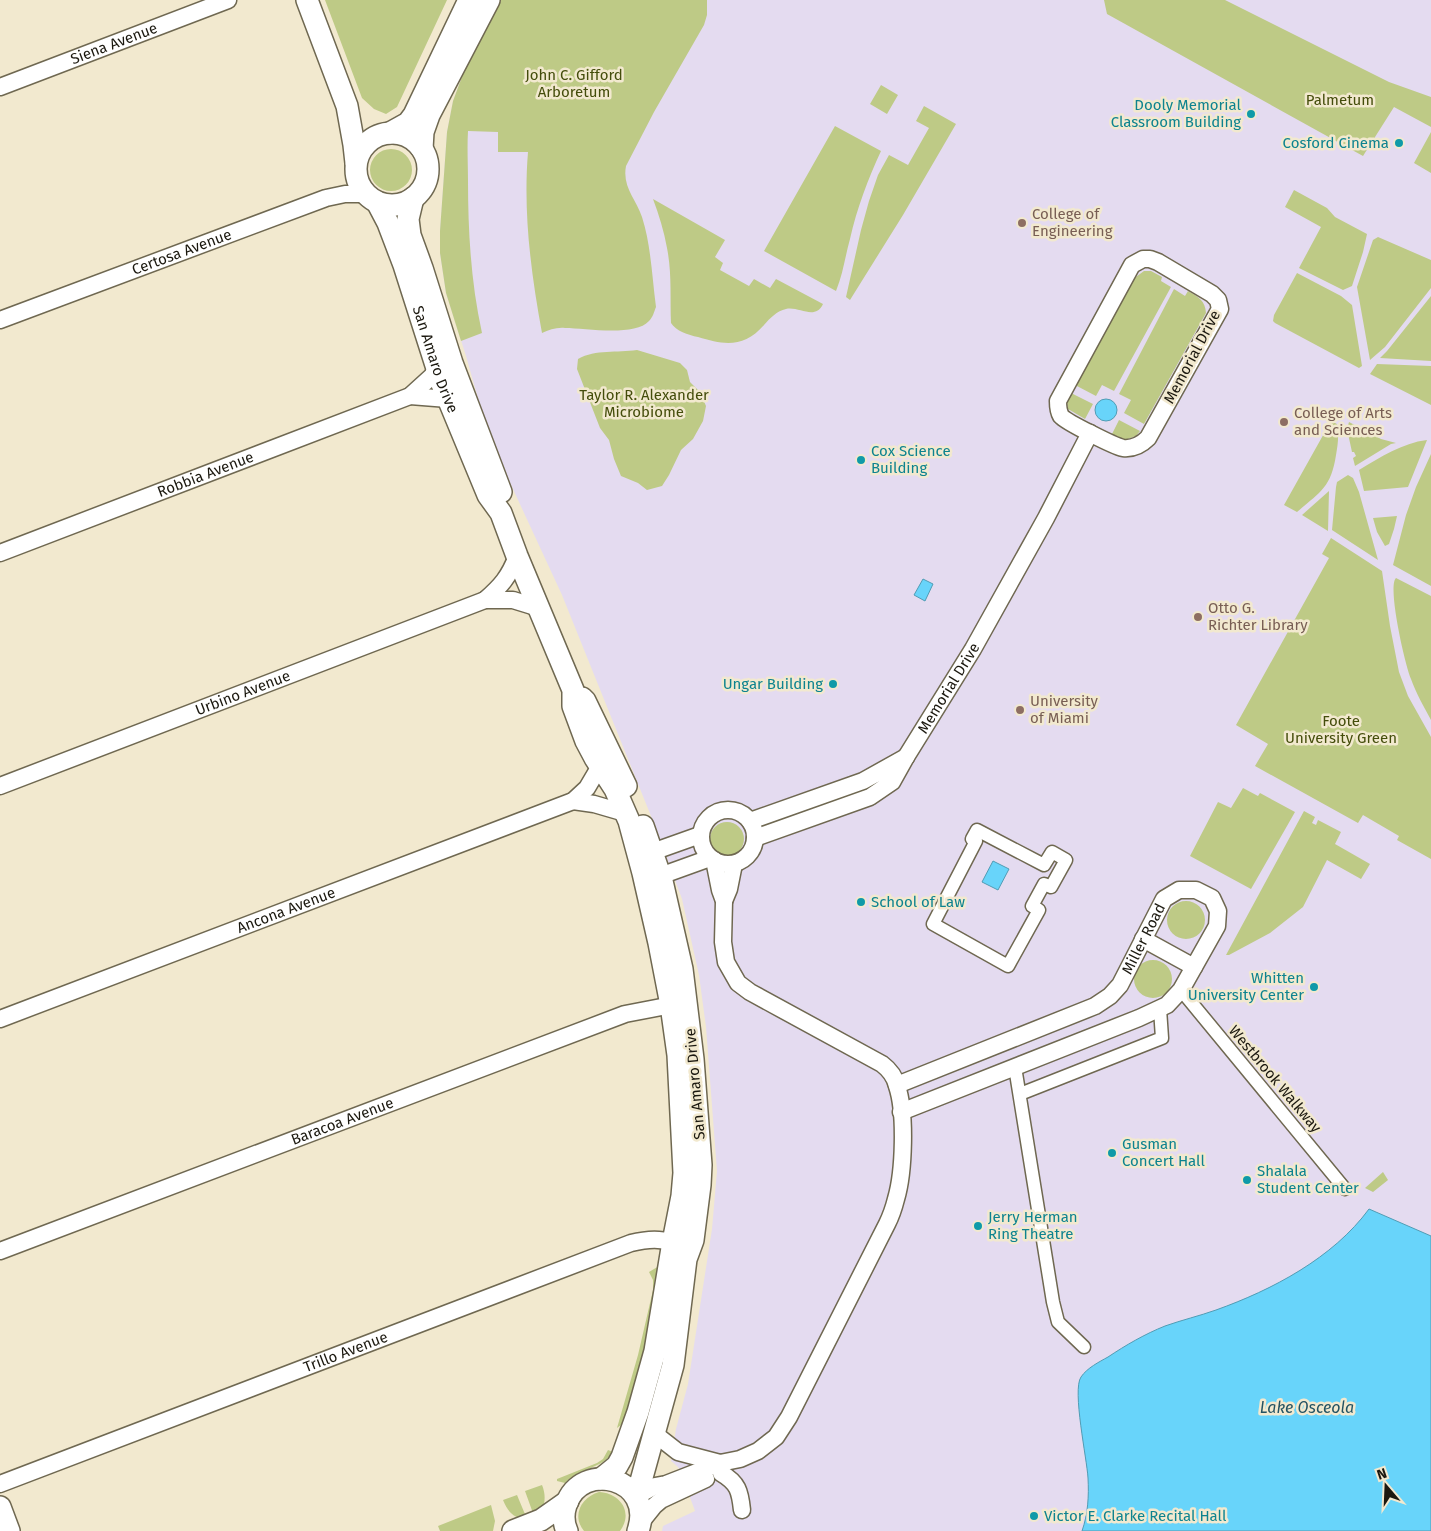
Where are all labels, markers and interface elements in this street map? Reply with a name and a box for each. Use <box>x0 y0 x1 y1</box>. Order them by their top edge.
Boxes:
street label: Siena Avenue <box>68 19 160 68</box>
park label: John C. Gifford Arboretum <box>525 66 623 101</box>
park label: Palmetum <box>1306 91 1374 109</box>
place label: Dooly Memorial Classroom Building <box>1111 96 1242 131</box>
marker: Dooly Memorial Classroom Building <box>1245 108 1257 120</box>
place label: Cosford Cinema <box>1283 134 1389 152</box>
marker: Cosford Cinema <box>1393 137 1405 149</box>
place label: College of Engineering <box>1032 205 1113 240</box>
marker: College of Engineering <box>1016 217 1028 229</box>
street label: Certosa Avenue <box>129 225 234 279</box>
street label: San Amaro Drive <box>409 304 462 416</box>
street label: Memorial Drive <box>1160 307 1224 407</box>
park label: Taylor R. Alexander Microbiome <box>579 386 709 421</box>
place label: College of Arts and Sciences <box>1294 404 1392 439</box>
marker: College of Arts and Sciences <box>1278 416 1290 428</box>
place label: Cox Science Building <box>871 442 951 477</box>
street label: Robbia Avenue <box>155 448 256 501</box>
marker: Cox Science Building <box>855 454 867 466</box>
place label: Otto G. Richter Library <box>1208 599 1308 634</box>
marker: Otto G. Richter Library <box>1192 611 1204 623</box>
street label: Memorial Drive <box>914 640 984 737</box>
street label: Urbino Avenue <box>193 667 293 719</box>
place label: Ungar Building <box>723 675 823 693</box>
marker: Ungar Building <box>827 678 839 690</box>
place label: University of Miami <box>1030 692 1099 727</box>
marker: University of Miami <box>1014 704 1026 716</box>
park label: Foote University Green <box>1285 712 1397 747</box>
street label: Ancona Avenue <box>234 883 338 937</box>
place label: School of Law <box>871 893 965 911</box>
marker: School of Law <box>855 896 867 908</box>
street label: Miller Road <box>1118 900 1169 977</box>
place label: Whitten University Center <box>1188 969 1304 1004</box>
marker: Whitten University Center <box>1308 981 1320 993</box>
street label: Westbrook Walkway <box>1225 1022 1325 1137</box>
street label: San Amaro Drive <box>681 1027 709 1141</box>
street label: Baracoa Avenue <box>288 1094 396 1149</box>
place label: Gusman Concert Hall <box>1122 1135 1205 1170</box>
marker: Gusman Concert Hall <box>1106 1147 1118 1159</box>
place label: Shalala Student Center <box>1257 1162 1359 1197</box>
marker: Shalala Student Center <box>1241 1174 1253 1186</box>
place label: Jerry Herman Ring Theatre <box>988 1208 1078 1243</box>
marker: Jerry Herman Ring Theatre <box>972 1220 984 1232</box>
street label: Trillo Avenue <box>301 1328 390 1376</box>
water label: Lake Osceola <box>1260 1398 1354 1417</box>
north arrow <box>1361 1461 1411 1511</box>
text: N <box>1375 1465 1389 1484</box>
place label: Victor E. Clarke Recital Hall <box>1044 1507 1227 1525</box>
marker: Victor E. Clarke Recital Hall <box>1028 1510 1040 1522</box>

